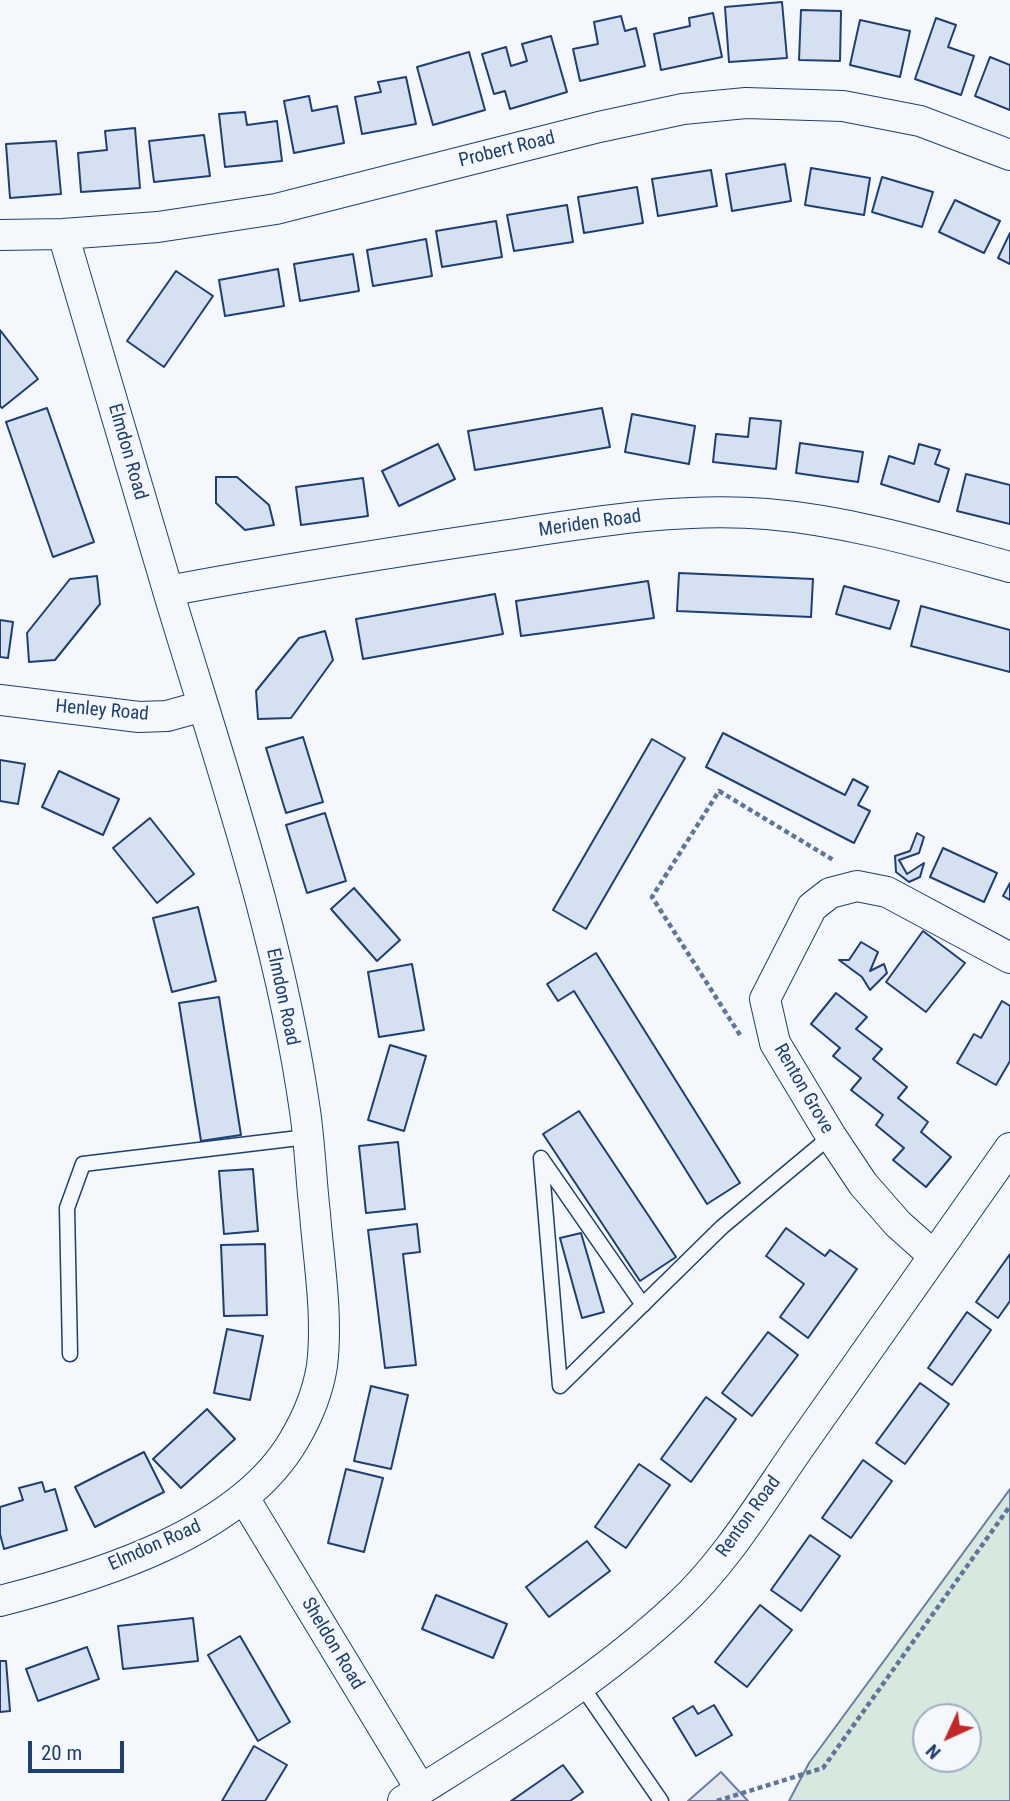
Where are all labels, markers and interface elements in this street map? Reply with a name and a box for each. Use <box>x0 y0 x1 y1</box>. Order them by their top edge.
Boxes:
street label: Probert Road <box>457 127 557 173</box>
street label: Elmdon Road <box>102 401 152 503</box>
street label: Meriden Road <box>537 506 643 542</box>
street label: Henley Road <box>54 696 150 726</box>
street label: Elmdon Road <box>261 946 303 1048</box>
street label: Renton Grove <box>768 1040 838 1138</box>
street label: Renton Road <box>712 1472 786 1562</box>
street label: Elmdon Road <box>105 1515 205 1577</box>
street label: Sheldon Road <box>296 1594 368 1694</box>
north arrow <box>912 1703 982 1773</box>
scale bar <box>32 1728 128 1772</box>
text: N <box>921 1740 945 1764</box>
text: 20 m <box>41 1741 82 1765</box>

